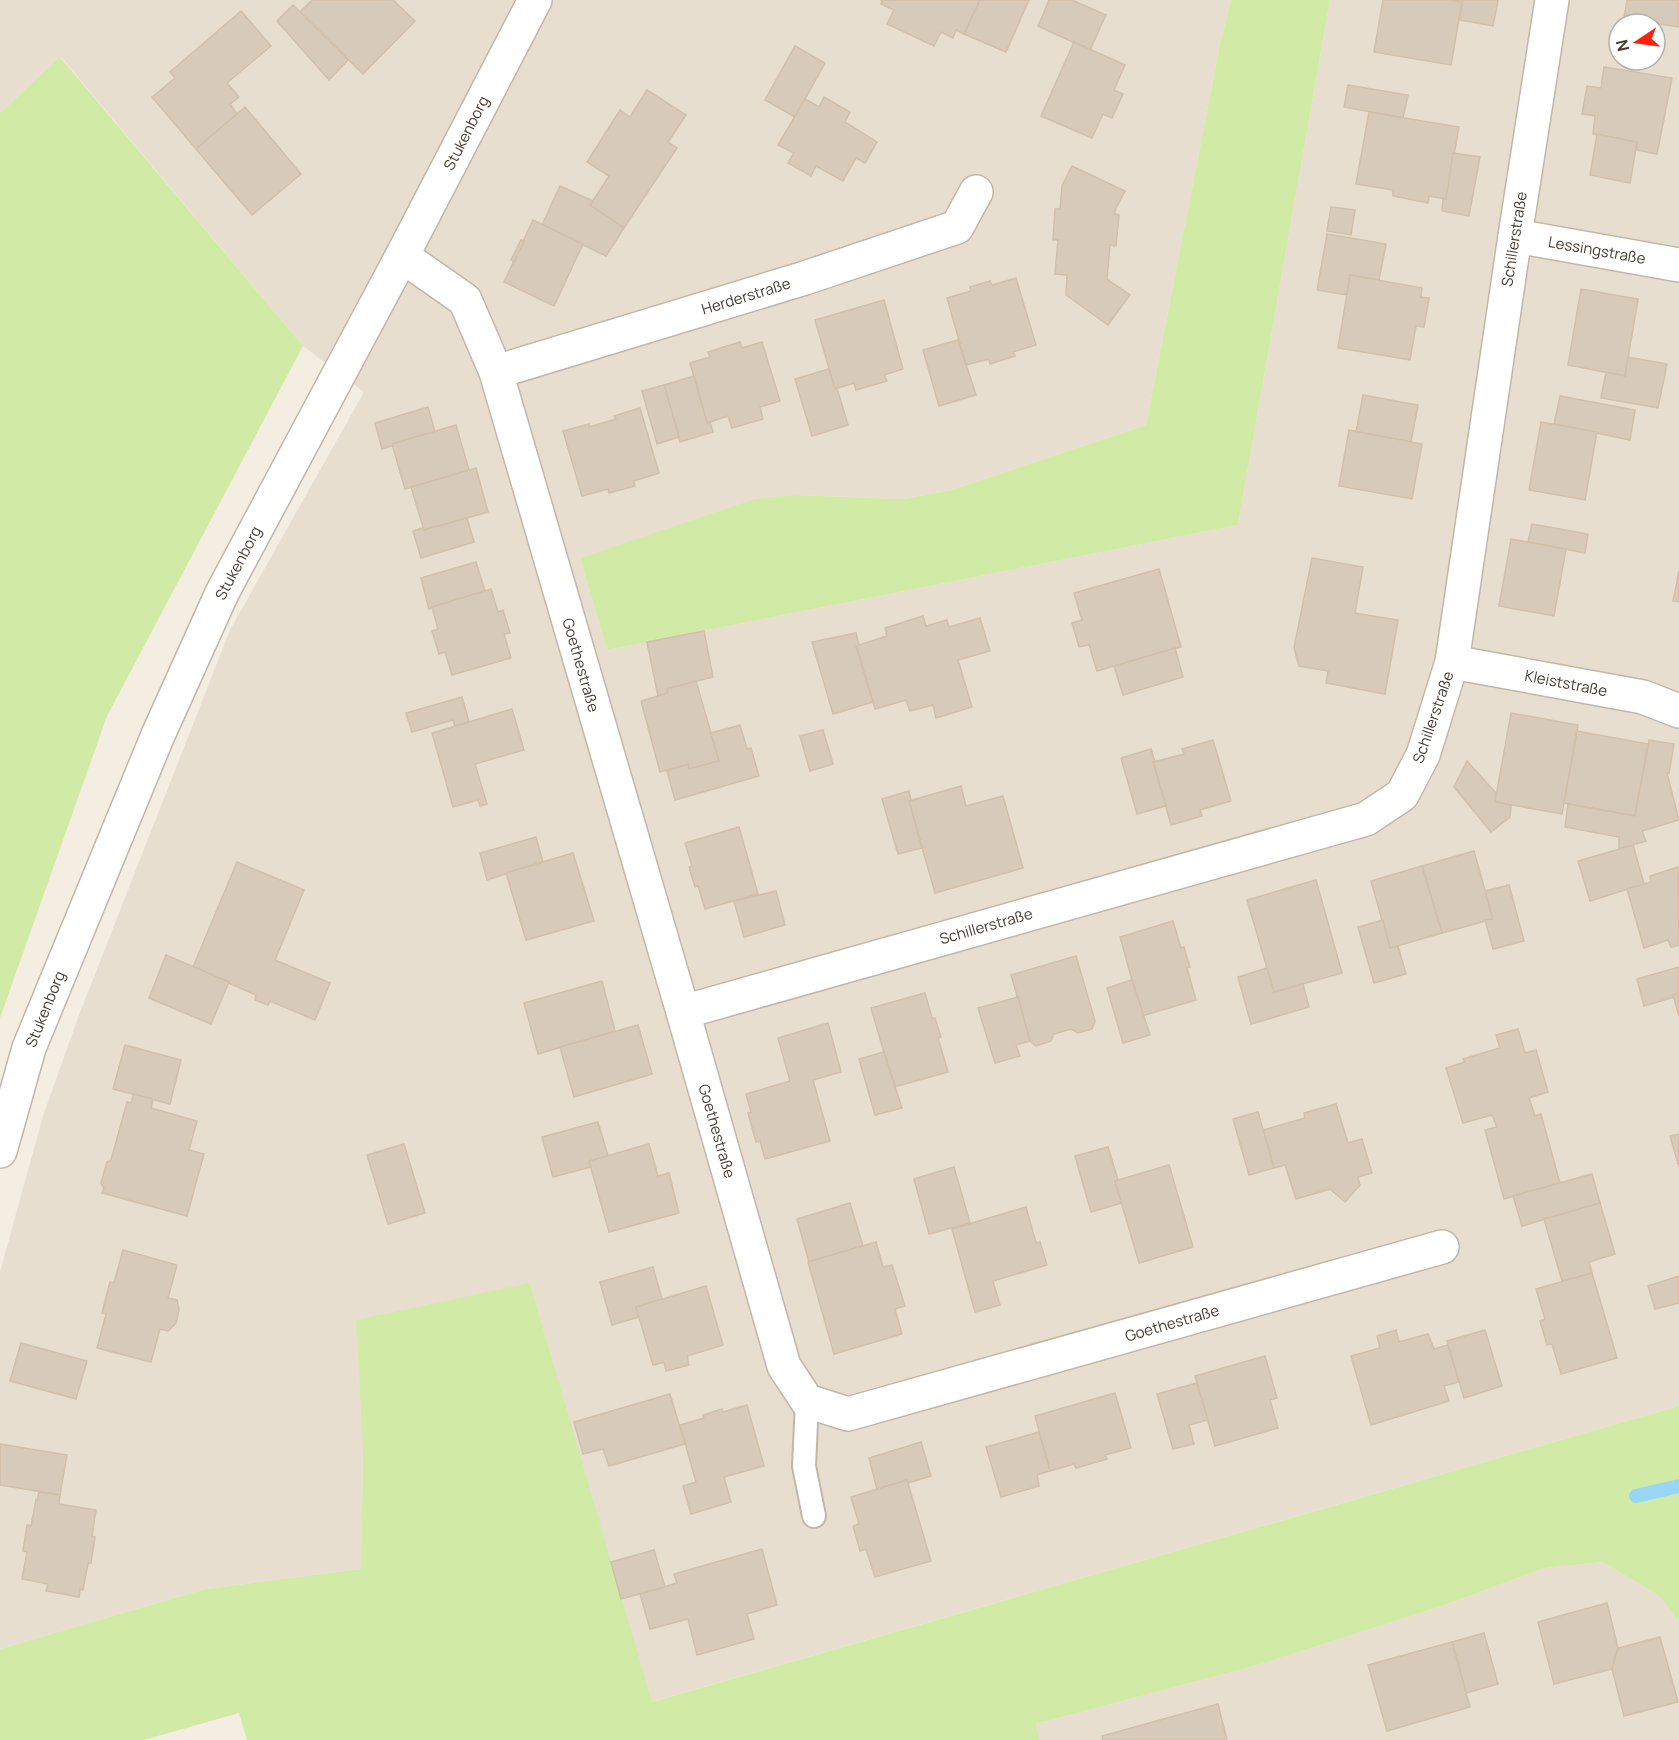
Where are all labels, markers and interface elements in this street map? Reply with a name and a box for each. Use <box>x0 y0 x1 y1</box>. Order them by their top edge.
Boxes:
north arrow <box>1607 12 1667 72</box>
text: N <box>1610 37 1634 53</box>
street label: Stukenborg <box>438 92 494 174</box>
street label: Schillerstraße <box>1496 190 1532 288</box>
street label: Lessingstraße <box>1547 231 1648 269</box>
street label: Herderstraße <box>699 272 793 320</box>
street label: Stukenborg <box>210 522 266 604</box>
street label: Goethestraße <box>558 615 605 715</box>
street label: Kleiststraße <box>1523 665 1609 701</box>
street label: Schillerstraße <box>1407 668 1459 766</box>
street label: Schillerstraße <box>937 903 1035 949</box>
street label: Stukenborg <box>20 968 70 1050</box>
street label: Goethestraße <box>694 1081 741 1181</box>
street label: Goethestraße <box>1122 1299 1222 1346</box>

